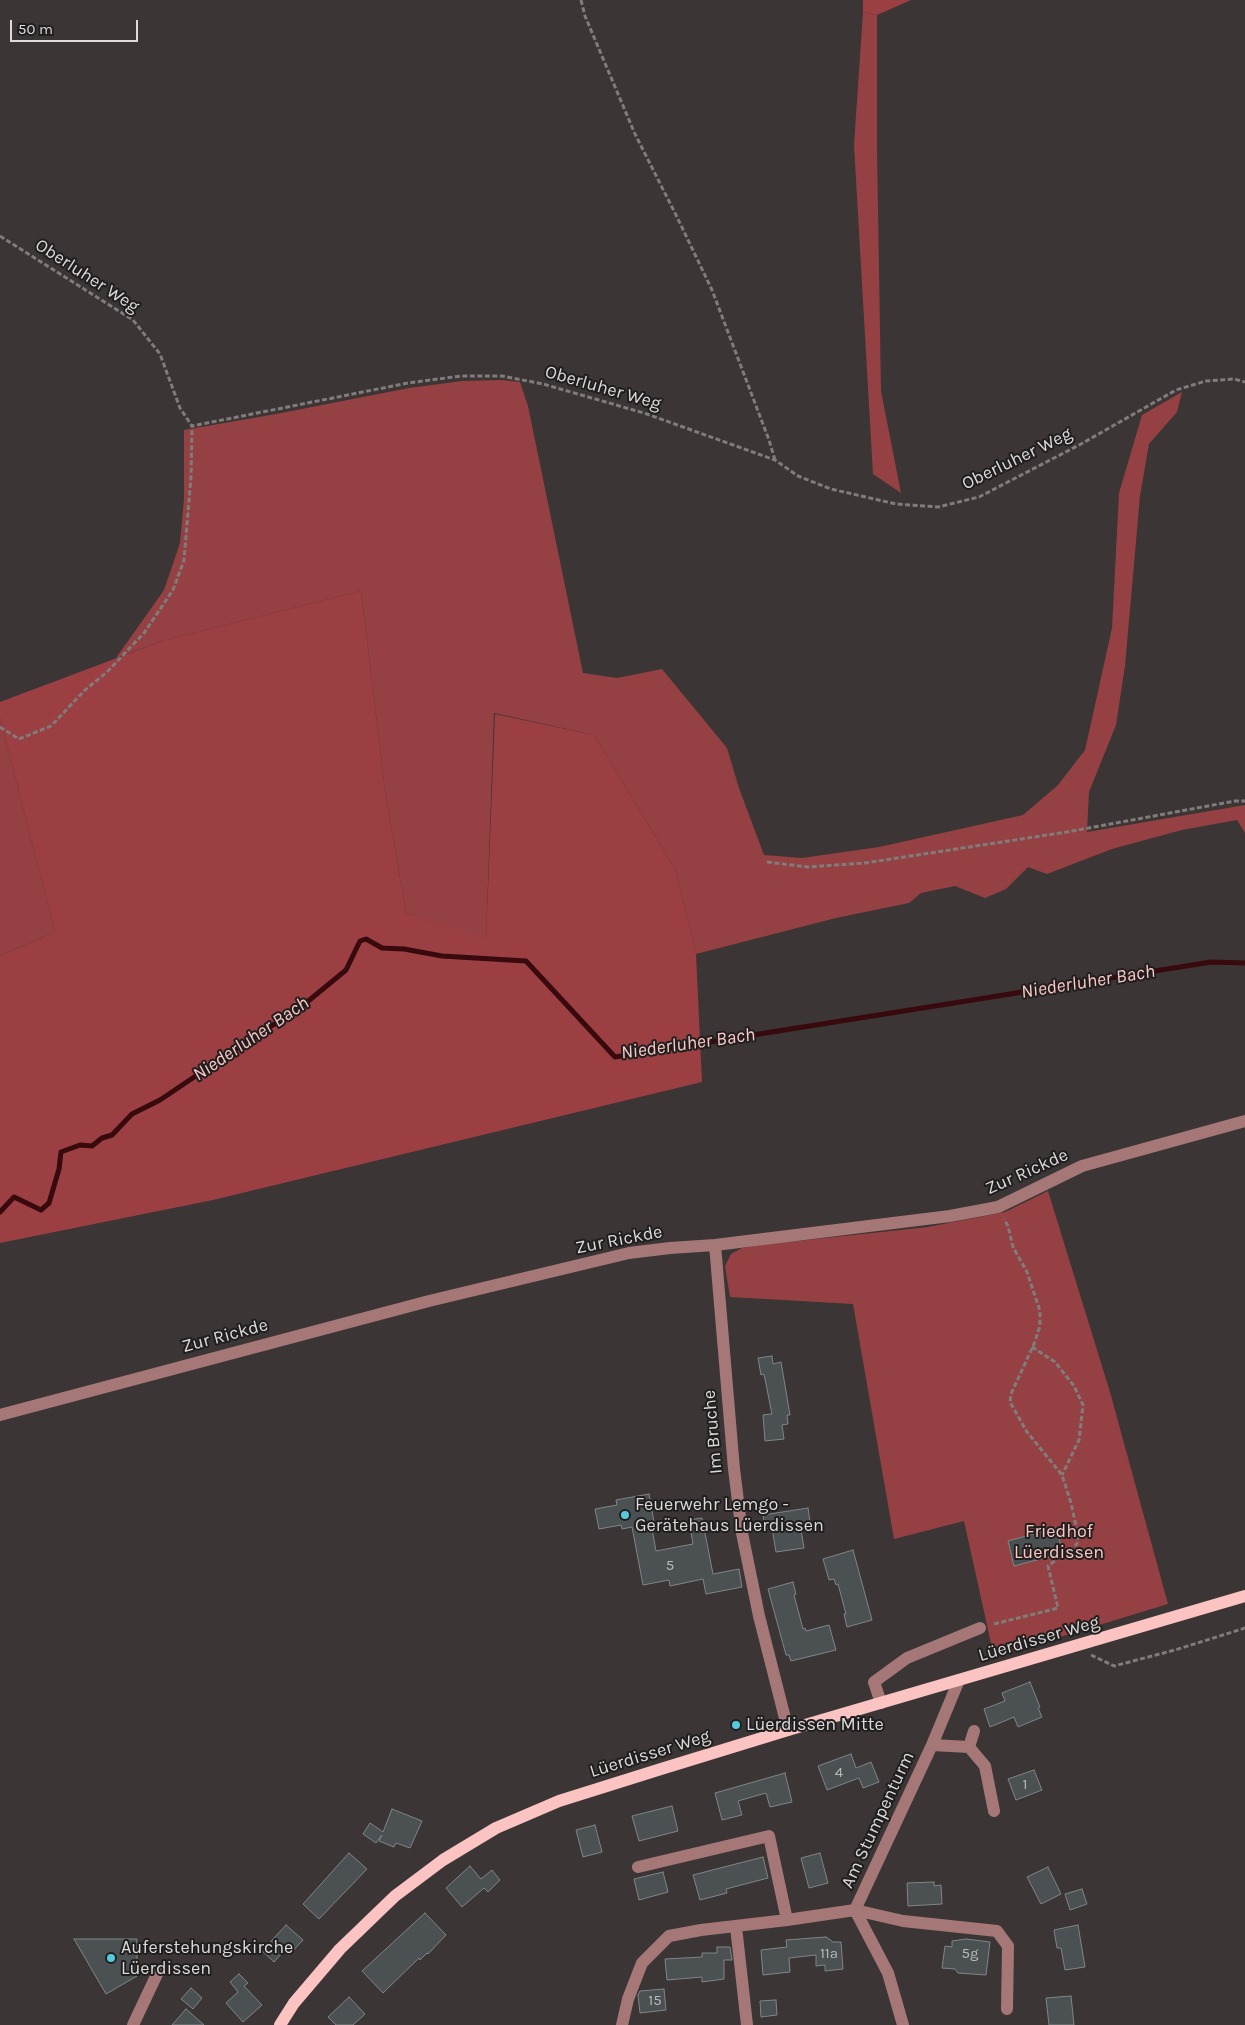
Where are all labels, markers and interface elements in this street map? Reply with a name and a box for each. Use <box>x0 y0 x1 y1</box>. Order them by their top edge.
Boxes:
scale bar <box>12 10 140 42</box>
text: 50 m <box>18 20 53 38</box>
street label: Oberluher Weg <box>31 234 143 318</box>
street label: Oberluher Weg <box>542 361 664 415</box>
street label: Oberluher Weg <box>958 423 1076 495</box>
water label: Niederluher Bach <box>1019 960 1157 1004</box>
water label: Niederluher Bach <box>189 992 313 1086</box>
water label: Niederluher Bach <box>619 1023 757 1065</box>
street label: Zur Rickde <box>982 1144 1072 1200</box>
street label: Zur Rickde <box>574 1221 664 1259</box>
street label: Zur Rickde <box>180 1314 270 1358</box>
street label: Im Bruche <box>699 1389 727 1475</box>
place label: Feuerwehr Lemgo - Gerätehaus Lüerdissen <box>635 1494 824 1536</box>
marker: Feuerwehr Lemgo - Gerätehaus Lüerdissen <box>619 1509 631 1521</box>
park label: Friedhof Lüerdissen <box>1014 1521 1104 1564</box>
house number: 5 <box>666 1557 674 1575</box>
street label: Lüerdisser Weg <box>976 1611 1102 1667</box>
place label: Lüerdissen Mitte <box>746 1714 884 1736</box>
marker: Lüerdissen Mitte <box>730 1719 742 1731</box>
street label: Lüerdisser Weg <box>587 1725 713 1783</box>
street label: Am Stumpenturm <box>837 1748 919 1892</box>
house number: 4 <box>835 1764 843 1782</box>
house number: 1 <box>1023 1776 1027 1794</box>
place label: Auferstehungskirche Lüerdissen <box>121 1937 293 1980</box>
house number: 11a <box>820 1945 838 1963</box>
house number: 5g <box>962 1945 978 1963</box>
marker: Auferstehungskirche Lüerdissen <box>105 1952 117 1964</box>
house number: 15 <box>648 1992 662 2010</box>

